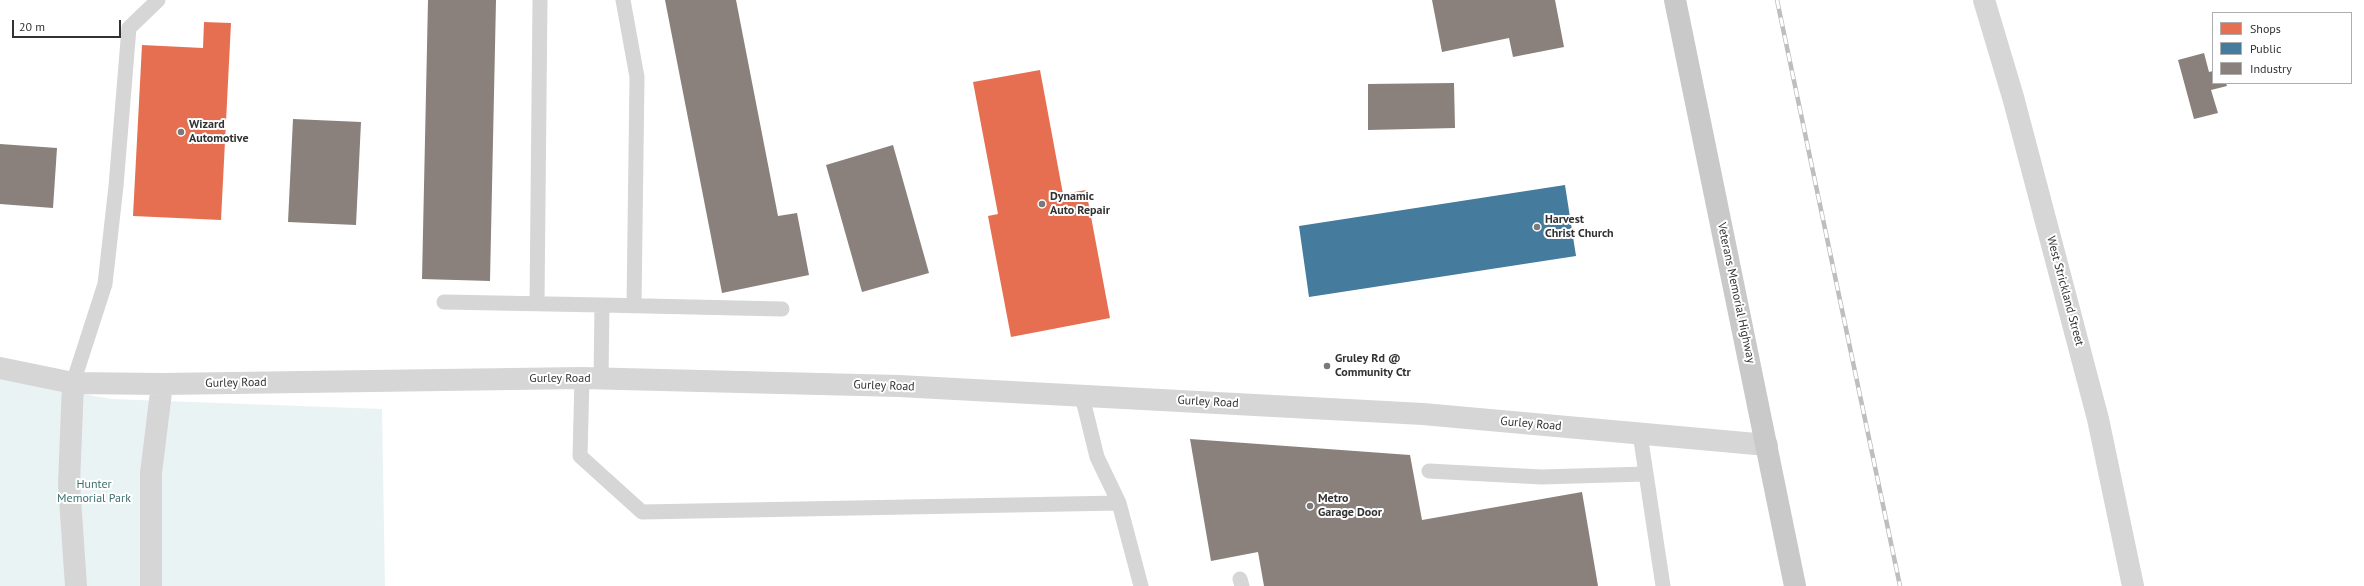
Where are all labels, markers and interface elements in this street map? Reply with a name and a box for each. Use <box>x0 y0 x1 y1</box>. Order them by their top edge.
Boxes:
scale bar <box>14 12 123 38</box>
legend <box>2212 12 2352 84</box>
text: 20 m <box>19 19 45 34</box>
text: Shops <box>2250 21 2281 36</box>
text: Public <box>2250 41 2281 56</box>
text: Industry <box>2250 61 2292 76</box>
place label: Wizard Automotive <box>189 118 249 146</box>
marker: Wizard Automotive <box>176 127 186 137</box>
place label: Dynamic Auto Repair <box>1050 190 1110 218</box>
marker: Dynamic Auto Repair <box>1037 199 1047 209</box>
place label: Harvest Christ Church <box>1545 213 1614 241</box>
street label: Veterans Memorial Highway <box>1714 221 1758 365</box>
marker: Harvest Christ Church <box>1532 222 1542 232</box>
street label: West Strickland Street <box>2043 235 2087 347</box>
place label: Gruley Rd @ Community Ctr <box>1335 352 1411 380</box>
marker: Gruley Rd @ Community Ctr <box>1322 361 1332 371</box>
street label: Gurley Road <box>529 372 591 386</box>
street label: Gurley Road <box>205 375 267 391</box>
street label: Gurley Road <box>853 378 915 394</box>
street label: Gurley Road <box>1177 393 1239 411</box>
street label: Gurley Road <box>1500 414 1562 434</box>
park label: Hunter Memorial Park <box>57 478 131 506</box>
place label: Metro Garage Door <box>1318 492 1382 520</box>
marker: Metro Garage Door <box>1305 501 1315 511</box>

